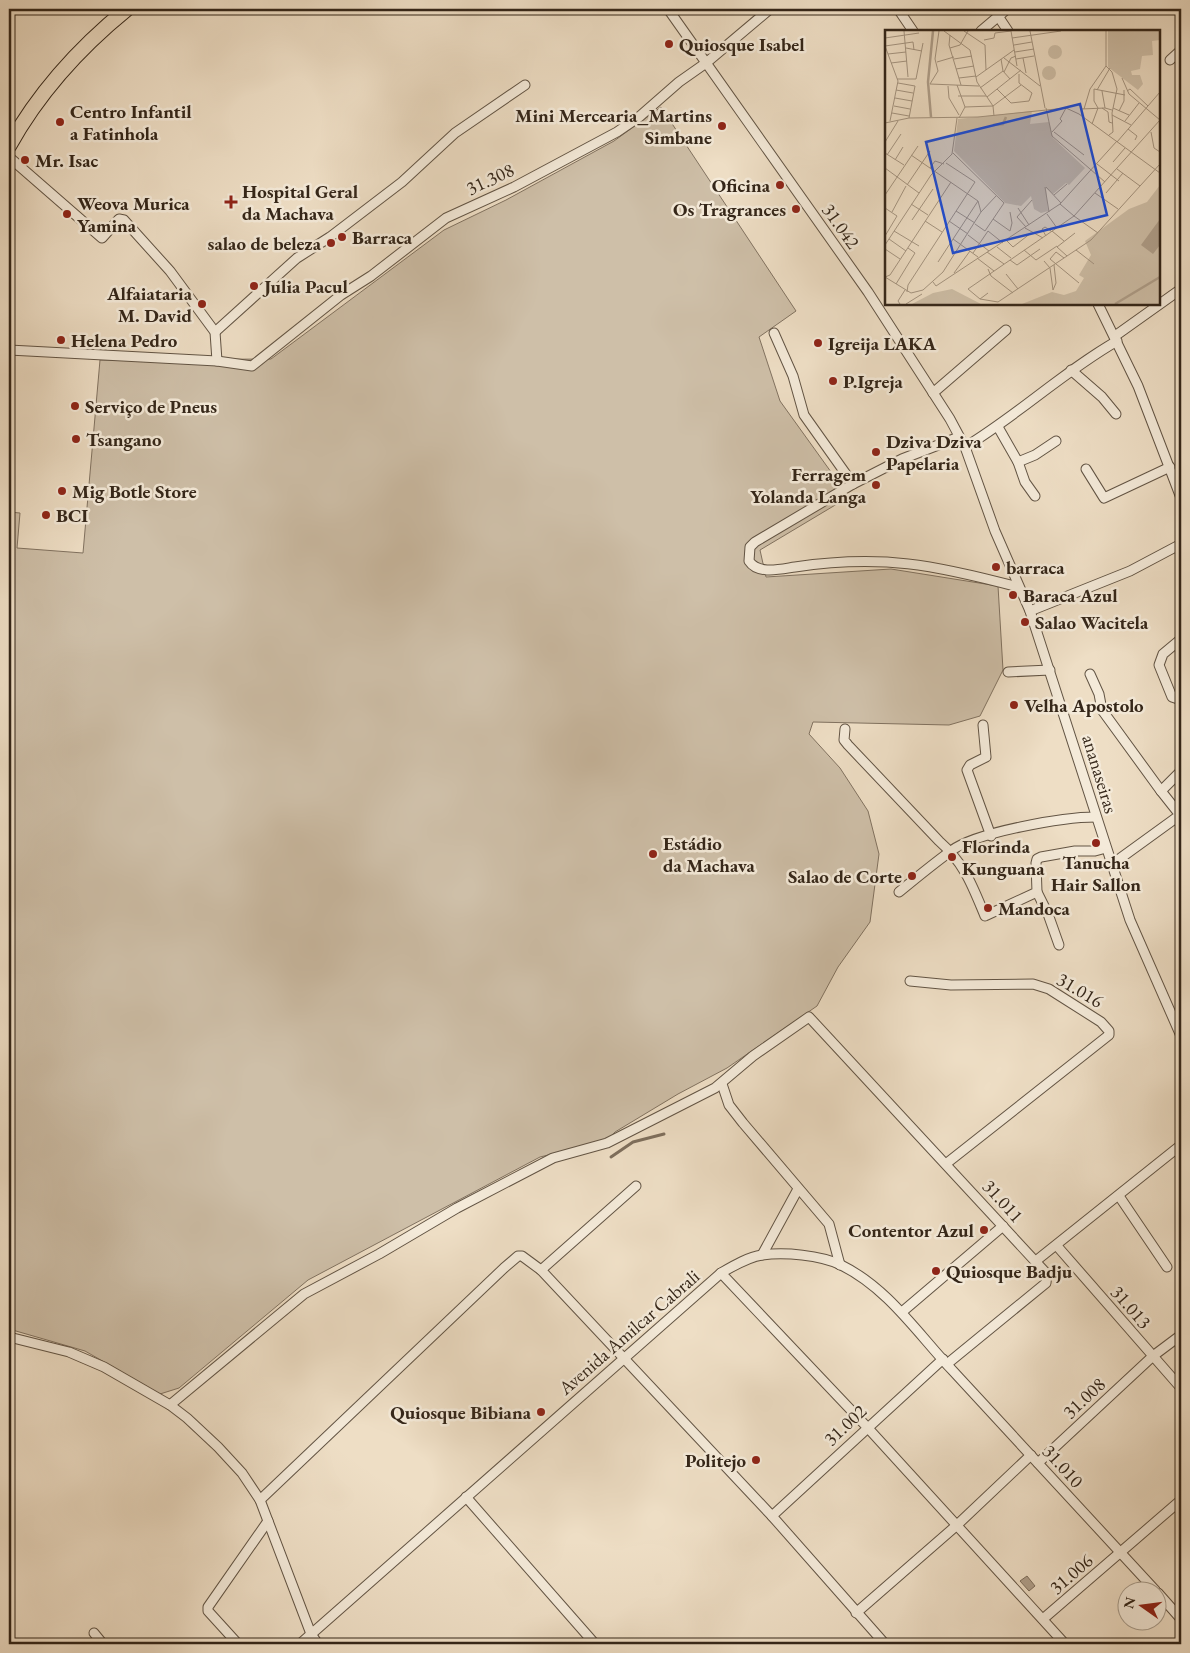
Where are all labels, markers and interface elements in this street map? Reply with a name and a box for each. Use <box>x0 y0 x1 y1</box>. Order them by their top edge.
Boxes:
inset map <box>885 30 1160 305</box>
place label: Quiosque Isabel <box>679 32 805 57</box>
marker: Quiosque Isabel <box>663 38 675 50</box>
place label: Centro Infantil a Fatinhola <box>70 99 192 146</box>
place label: Mini Mercearia_Martins Simbane <box>515 103 712 150</box>
marker: Centro Infantil a Fatinhola <box>54 116 66 128</box>
marker: Mini Mercearia_Martins Simbane <box>716 120 728 132</box>
place label: Mr. Isac <box>35 148 98 173</box>
marker: Mr. Isac <box>19 154 31 166</box>
street label: 31.308 <box>462 157 518 201</box>
place label: Oficina <box>712 173 771 198</box>
place label: Hospital Geral da Machava <box>242 179 359 226</box>
marker: Oficina <box>774 179 786 191</box>
place label: Weova Murica Yamina <box>77 191 190 238</box>
marker: Hospital Geral da Machava <box>224 195 238 209</box>
place label: Os Tragrances <box>673 197 786 222</box>
street label: 31.042 <box>816 198 866 254</box>
marker: Os Tragrances <box>790 203 802 215</box>
marker: Weova Murica Yamina <box>61 208 73 220</box>
place label: Barraca <box>352 225 413 250</box>
place label: salao de beleza <box>208 231 322 256</box>
marker: Barraca <box>336 231 348 243</box>
marker: salao de beleza <box>325 237 337 249</box>
place label: Julia Pacul <box>262 274 349 299</box>
marker: Julia Pacul <box>248 280 260 292</box>
place label: Alfaiataria M. David <box>106 281 193 328</box>
marker: Alfaiataria M. David <box>196 298 208 310</box>
place label: Helena Pedro <box>71 328 178 353</box>
place label: Igreija LAKA <box>828 331 937 356</box>
marker: Helena Pedro <box>55 334 67 346</box>
marker: Igreija LAKA <box>812 337 824 349</box>
place label: P.Igreja <box>843 369 903 394</box>
marker: P.Igreja <box>827 375 839 387</box>
place label: Serviço de Pneus <box>85 394 217 419</box>
marker: Serviço de Pneus <box>69 400 81 412</box>
place label: Tsangano <box>86 427 162 452</box>
place label: Dziva Dziva Papelaria <box>886 429 982 476</box>
marker: Tsangano <box>70 433 82 445</box>
marker: Dziva Dziva Papelaria <box>870 446 882 458</box>
place label: Ferragem Yolanda Langa <box>750 462 867 509</box>
place label: Mig Botle Store <box>72 479 197 504</box>
marker: Ferragem Yolanda Langa <box>870 479 882 491</box>
marker: Mig Botle Store <box>56 485 68 497</box>
place label: BCI <box>56 503 88 528</box>
marker: BCI <box>40 509 52 521</box>
place label: barraca <box>1006 555 1065 580</box>
marker: barraca <box>990 561 1002 573</box>
place label: Baraca Azul <box>1023 583 1118 608</box>
marker: Baraca Azul <box>1007 589 1019 601</box>
place label: Salao Wacitela <box>1035 610 1149 635</box>
marker: Salao Wacitela <box>1019 616 1031 628</box>
place label: Velha Apostolo <box>1024 693 1144 718</box>
marker: Velha Apostolo <box>1008 699 1020 711</box>
street label: ananaseiras <box>1076 732 1124 816</box>
place label: Estádio da Machava <box>663 831 756 878</box>
place label: Florinda Kunguana <box>962 834 1045 881</box>
marker: Tanucha Hair Sallon <box>1090 837 1102 849</box>
marker: Estádio da Machava <box>647 848 659 860</box>
place label: Tanucha Hair Sallon <box>1051 850 1141 897</box>
marker: Florinda Kunguana <box>946 851 958 863</box>
place label: Salao de Corte <box>788 864 902 889</box>
marker: Salao de Corte <box>906 870 918 882</box>
place label: Mandoca <box>998 896 1070 921</box>
marker: Mandoca <box>982 902 994 914</box>
street label: 31.016 <box>1052 966 1108 1014</box>
street label: 31.011 <box>977 1174 1029 1228</box>
place label: Contentor Azul <box>848 1218 975 1243</box>
marker: Contentor Azul <box>978 1224 990 1236</box>
place label: Quiosque Badju <box>946 1259 1073 1284</box>
street label: Avenida Amilcar Cabrali <box>552 1264 705 1401</box>
marker: Quiosque Badju <box>930 1265 942 1277</box>
street label: 31.013 <box>1105 1280 1157 1334</box>
street label: 31.008 <box>1057 1372 1111 1424</box>
street label: 31.002 <box>818 1399 872 1451</box>
place label: Quiosque Bibiana <box>390 1400 532 1425</box>
marker: Quiosque Bibiana <box>535 1406 547 1418</box>
street label: 31.010 <box>1037 1439 1089 1493</box>
place label: Politejo <box>685 1448 746 1473</box>
marker: Politejo <box>750 1454 762 1466</box>
street label: 31.006 <box>1044 1548 1098 1600</box>
north arrow <box>1118 1580 1168 1630</box>
text: N <box>1119 1595 1140 1611</box>

